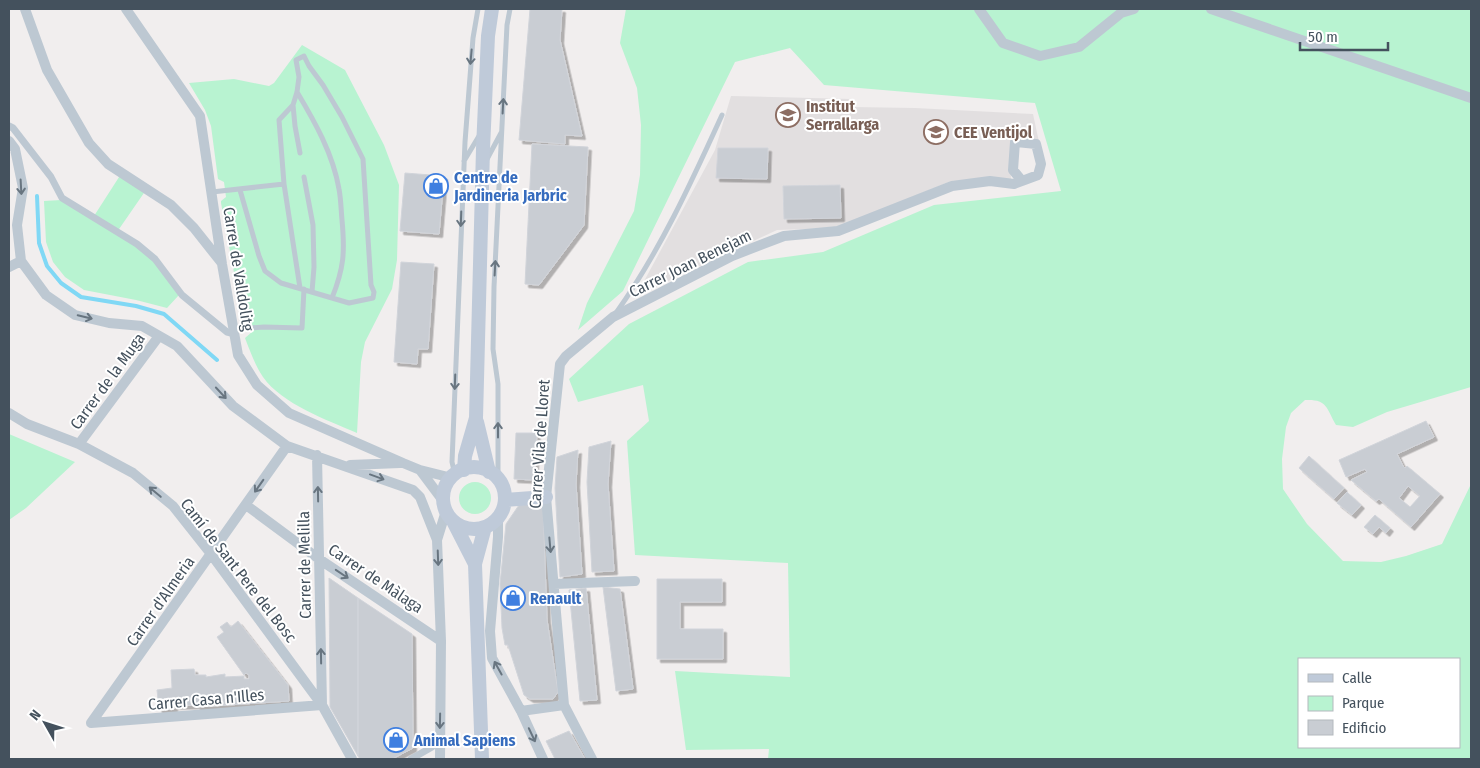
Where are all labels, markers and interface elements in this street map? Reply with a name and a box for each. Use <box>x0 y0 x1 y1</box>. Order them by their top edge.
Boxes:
scale bar <box>1300 20 1388 52</box>
text: 50 m <box>1308 28 1338 46</box>
one-way arrow <box>467 49 476 65</box>
place label: Institut Serrallarga <box>806 97 879 134</box>
one-way arrow <box>498 98 507 114</box>
school or university icon: Institut Serrallarga <box>775 102 801 128</box>
school or university icon: CEE Ventijol <box>923 119 949 145</box>
place label: CEE Ventijol <box>954 123 1033 142</box>
place label: Centre de Jardineria Jarbric <box>453 168 567 205</box>
shop icon: Centre de Jardineria Jarbric <box>423 173 449 199</box>
one-way arrow <box>17 178 26 194</box>
street label: Carrer de Valldolitg <box>219 206 258 333</box>
one-way arrow <box>457 211 466 227</box>
street label: Carrer Joan Benejam <box>626 226 754 301</box>
one-way arrow <box>491 261 500 277</box>
one-way arrow <box>76 313 92 322</box>
street label: Carrer de la Muga <box>66 329 149 433</box>
one-way arrow <box>450 373 460 389</box>
street label: Carrer Vila de Lloret <box>525 378 554 509</box>
one-way arrow <box>215 386 227 399</box>
one-way arrow <box>493 423 503 439</box>
one-way arrow <box>369 473 384 482</box>
one-way arrow <box>254 478 264 492</box>
one-way arrow <box>149 486 162 497</box>
one-way arrow <box>313 486 323 502</box>
street label: Camí de Sant Pere del Bosc <box>177 495 301 646</box>
street label: Carrer de Melilla <box>294 511 315 619</box>
one-way arrow <box>546 537 555 553</box>
street label: Carrer de Màlaga <box>325 540 427 617</box>
one-way arrow <box>433 550 443 566</box>
street label: Carrer d'Almeria <box>122 553 199 650</box>
one-way arrow <box>335 569 349 579</box>
shop icon: Renault <box>500 585 526 611</box>
place label: Renault <box>530 589 582 608</box>
one-way arrow <box>317 649 326 665</box>
legend <box>1298 658 1460 748</box>
one-way arrow <box>492 662 502 676</box>
text: Calle <box>1342 669 1372 687</box>
street label: Carrer Casa n'Illes <box>147 685 265 714</box>
text: Parque <box>1342 694 1385 712</box>
north arrow <box>20 698 70 748</box>
text: N <box>26 707 45 724</box>
one-way arrow <box>435 712 445 728</box>
text: Edificio <box>1342 719 1387 737</box>
shop icon: Animal Sapiens <box>383 727 409 753</box>
one-way arrow <box>528 727 538 742</box>
place label: Animal Sapiens <box>413 731 516 750</box>

